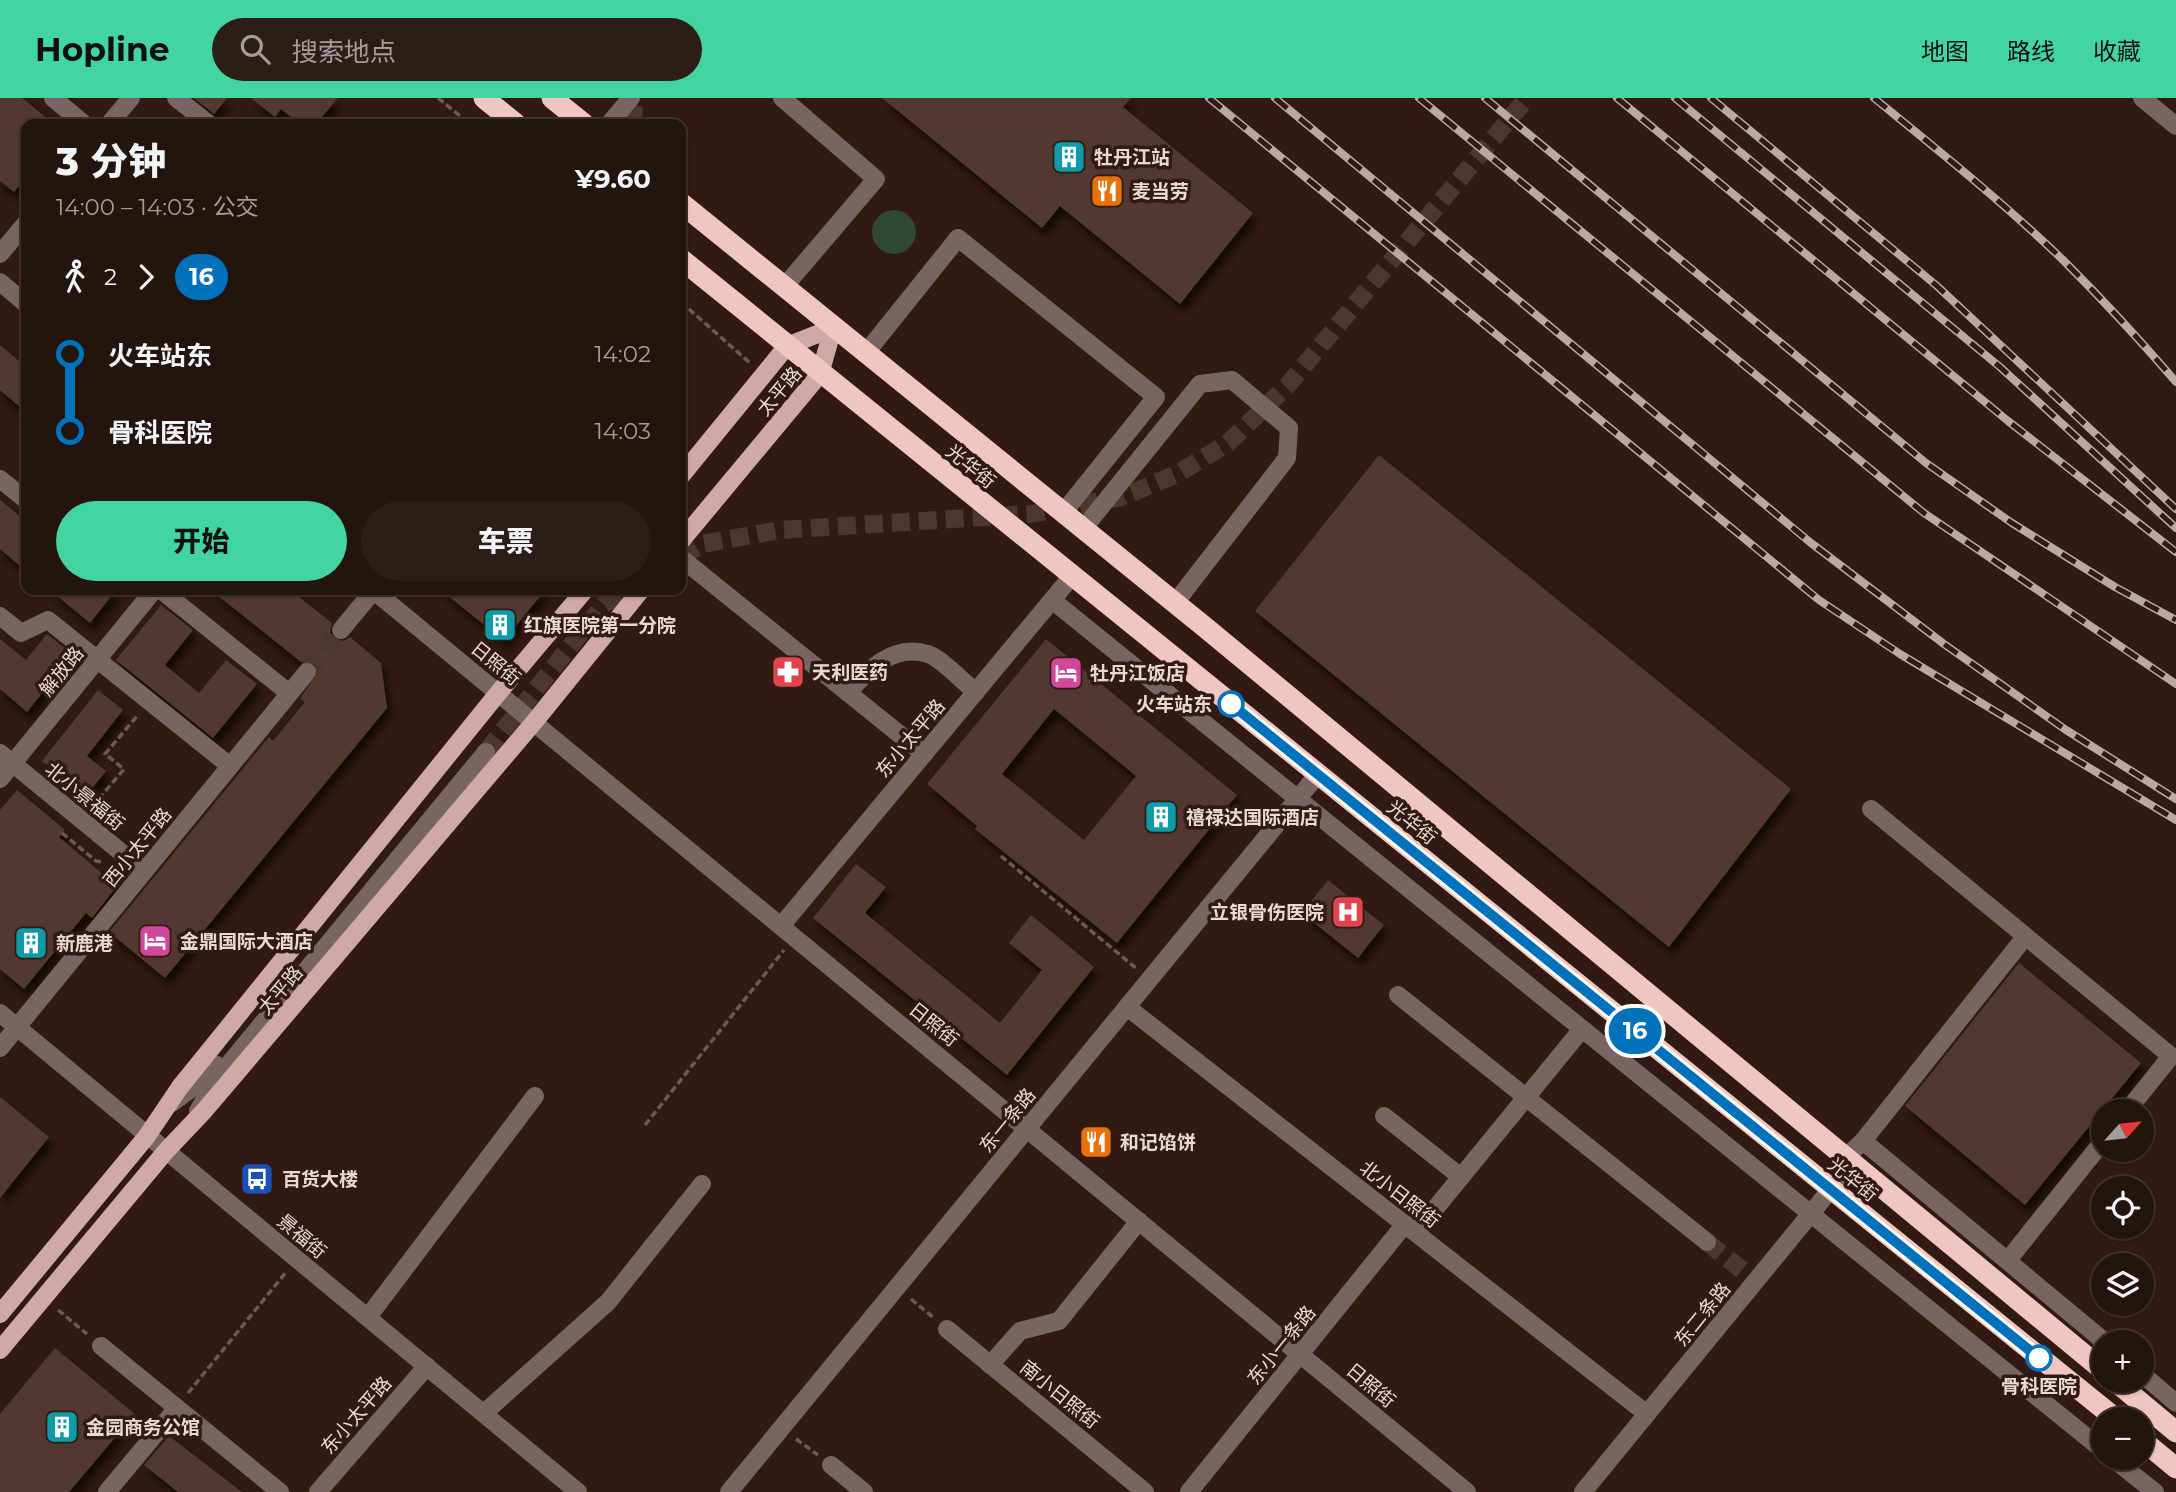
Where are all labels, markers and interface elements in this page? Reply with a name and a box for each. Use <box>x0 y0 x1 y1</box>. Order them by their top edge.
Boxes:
search box <box>212 18 702 81</box>
text: Hopline <box>35 29 170 69</box>
icon: search <box>236 30 274 68</box>
text: 搜索地点 <box>292 36 396 68</box>
text: 地图 <box>1921 37 1969 66</box>
text: 路线 <box>2007 37 2055 66</box>
text: 收藏 <box>2093 37 2141 66</box>
text: 3 分钟 <box>56 138 166 185</box>
building icon: 牡丹江站 <box>1050 138 1088 176</box>
place label: 牡丹江站 <box>1094 146 1170 169</box>
text: ¥9.60 <box>575 163 651 195</box>
restaurant icon: 麦当劳 <box>1088 172 1126 210</box>
place label: 麦当劳 <box>1132 180 1189 203</box>
text: 14:00 – 14:03 · 公交 <box>56 193 259 221</box>
icon: walk <box>56 258 94 296</box>
icon: forward <box>127 258 165 296</box>
text: 16 <box>189 262 214 291</box>
text: 2 <box>104 263 117 291</box>
text: 火车站东 <box>108 340 212 372</box>
text: 14:02 <box>594 340 651 368</box>
street label: 太平路 <box>752 362 807 421</box>
text: 骨科医院 <box>108 417 212 449</box>
text: 14:03 <box>595 417 651 445</box>
street label: 光华街 <box>941 440 1000 493</box>
button: 开始 <box>56 501 347 581</box>
button: 车票 <box>361 501 651 581</box>
building icon: 红旗医院第一分院 <box>481 606 519 644</box>
place label: 红旗医院第一分院 <box>524 614 676 637</box>
street label: 日照街 <box>466 637 525 690</box>
street label: 解放路 <box>35 642 88 701</box>
pharmacy icon: 天利医药 <box>769 653 807 691</box>
hotel icon: 牡丹江饭店 <box>1047 654 1085 692</box>
place label: 天利医药 <box>812 661 888 684</box>
place label: 牡丹江饭店 <box>1090 662 1185 685</box>
marker: 火车站东 <box>1218 691 1244 717</box>
place label: 火车站东 <box>1136 693 1212 716</box>
street label: 东小太平路 <box>871 695 950 782</box>
street label: 北小景福街 <box>41 758 129 835</box>
street label: 光华街 <box>1382 796 1441 849</box>
building icon: 禧禄达国际酒店 <box>1142 798 1180 836</box>
street label: 西小太平路 <box>99 803 176 891</box>
place label: 禧禄达国际酒店 <box>1186 806 1319 829</box>
hospital icon: 立银骨伤医院 <box>1329 893 1367 931</box>
place label: 立银骨伤医院 <box>1210 901 1324 924</box>
hotel icon: 金鼎国际大酒店 <box>136 922 174 960</box>
building icon: 新鹿港 <box>12 924 50 962</box>
place label: 金鼎国际大酒店 <box>180 930 313 953</box>
place label: 新鹿港 <box>56 932 113 955</box>
street label: 太平路 <box>253 961 308 1020</box>
street label: 日照街 <box>904 998 963 1051</box>
line badge: 16 <box>1604 1008 1666 1054</box>
text: 16 <box>1623 1016 1647 1045</box>
street label: 东一条路 <box>975 1084 1040 1157</box>
north arrow <box>2091 1099 2154 1162</box>
map controls <box>2091 1099 2154 1470</box>
restaurant icon: 和记馅饼 <box>1077 1123 1115 1161</box>
place label: 和记馅饼 <box>1120 1131 1196 1154</box>
street label: 光华街 <box>1823 1153 1882 1206</box>
street label: 北小日照街 <box>1355 1156 1444 1233</box>
bus stop icon: 百货大楼 <box>238 1160 276 1198</box>
place label: 百货大楼 <box>282 1168 358 1191</box>
button: locate <box>2091 1176 2154 1239</box>
street label: 景福街 <box>272 1209 331 1264</box>
button: layers <box>2091 1253 2154 1316</box>
street label: 东二条路 <box>1670 1278 1735 1351</box>
street label: 东小一条路 <box>1243 1301 1320 1389</box>
button: + <box>2091 1330 2154 1393</box>
marker: 骨科医院 <box>2026 1345 2052 1371</box>
street label: 南小日照街 <box>1016 1356 1104 1433</box>
street label: 日照街 <box>1341 1358 1400 1413</box>
street label: 东小太平路 <box>317 1372 396 1459</box>
place label: 骨科医院 <box>2001 1375 2077 1398</box>
button: − <box>2091 1407 2154 1470</box>
building icon: 金园商务公馆 <box>43 1408 81 1446</box>
place label: 金园商务公馆 <box>86 1416 200 1439</box>

